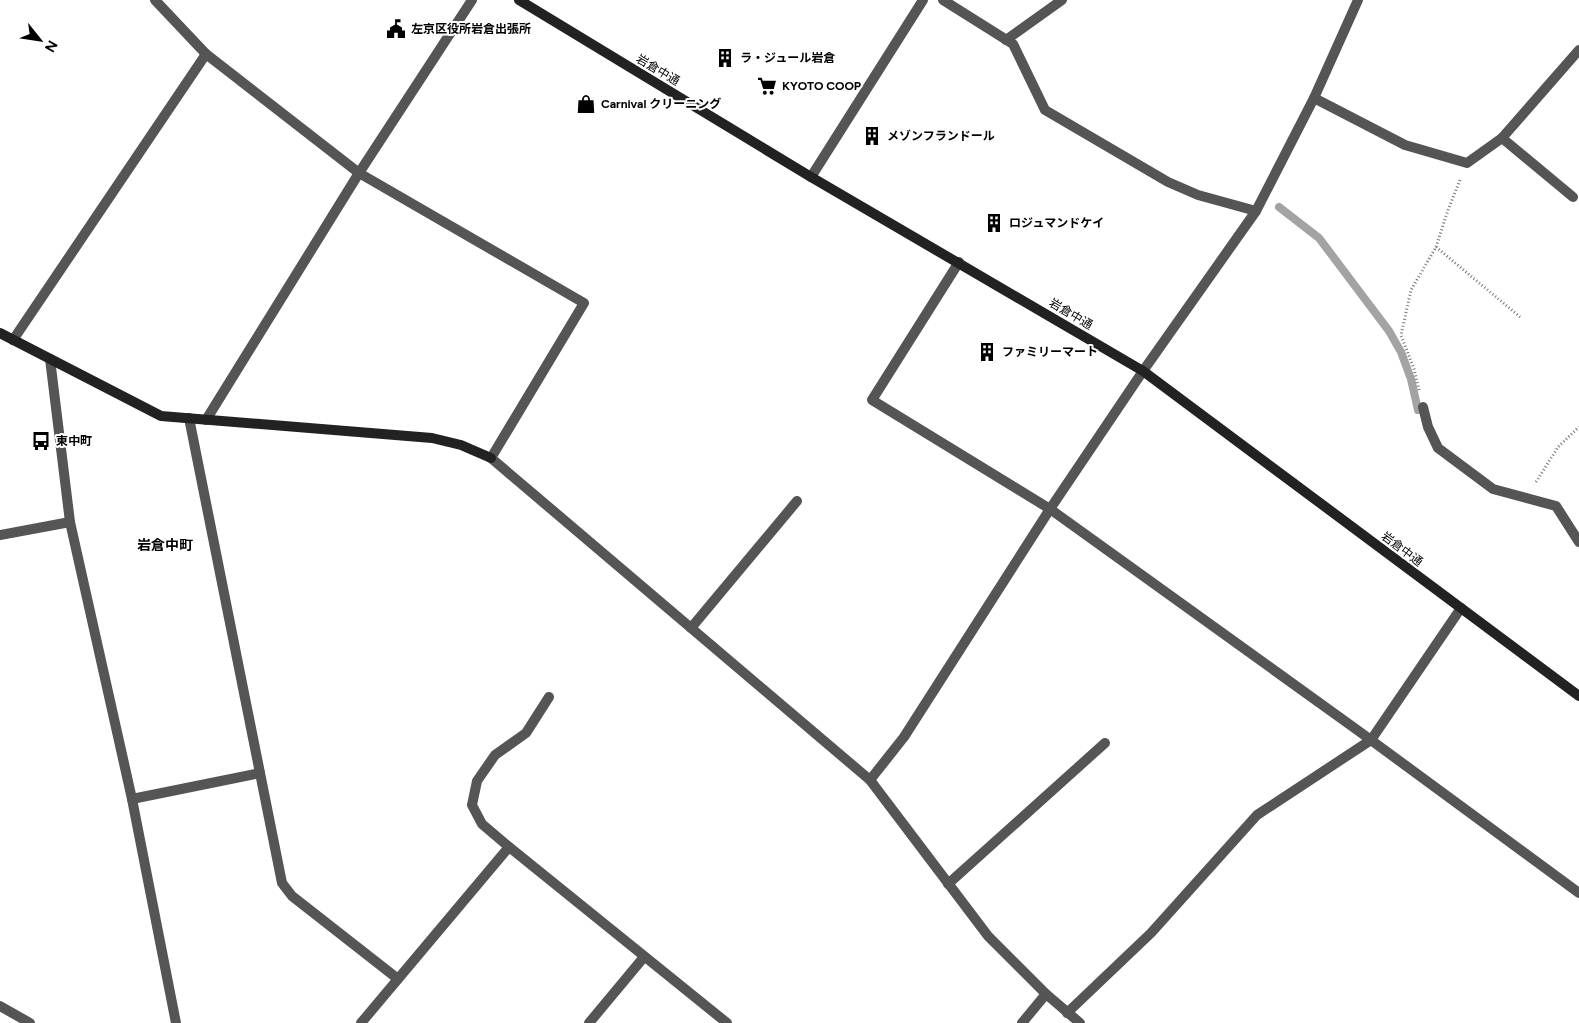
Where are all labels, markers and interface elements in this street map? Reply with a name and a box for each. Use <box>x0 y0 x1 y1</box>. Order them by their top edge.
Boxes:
north arrow <box>15 15 65 65</box>
public building icon: 左京区役所岩倉出張所 <box>385 18 407 40</box>
place label: 左京区役所岩倉出張所 <box>411 22 531 36</box>
text: N <box>41 37 61 55</box>
building icon: ラ・ジュール岩倉 <box>714 47 736 69</box>
place label: ラ・ジュール岩倉 <box>740 51 835 65</box>
street label: 岩倉中通 <box>634 52 682 88</box>
supermarket icon: KYOTO COOP <box>756 75 778 97</box>
place label: KYOTO COOP <box>782 79 862 93</box>
shop icon: Carnival クリーニング <box>575 93 597 115</box>
place label: Carnival クリーニング <box>601 97 721 111</box>
building icon: メゾンフランドール <box>861 125 883 147</box>
place label: メゾンフランドール <box>887 129 995 143</box>
building icon: ロジュマンドケイ <box>983 212 1005 234</box>
place label: ロジュマンドケイ <box>1009 216 1104 230</box>
street label: 岩倉中通 <box>1047 296 1095 332</box>
building icon: ファミリーマート <box>976 341 998 363</box>
place label: ファミリーマート <box>1002 345 1098 359</box>
bus stop icon: 東中町 <box>30 430 52 452</box>
place label: 東中町 <box>56 434 92 448</box>
street label: 岩倉中通 <box>1379 529 1425 569</box>
district label: 岩倉中町 <box>137 537 193 554</box>

